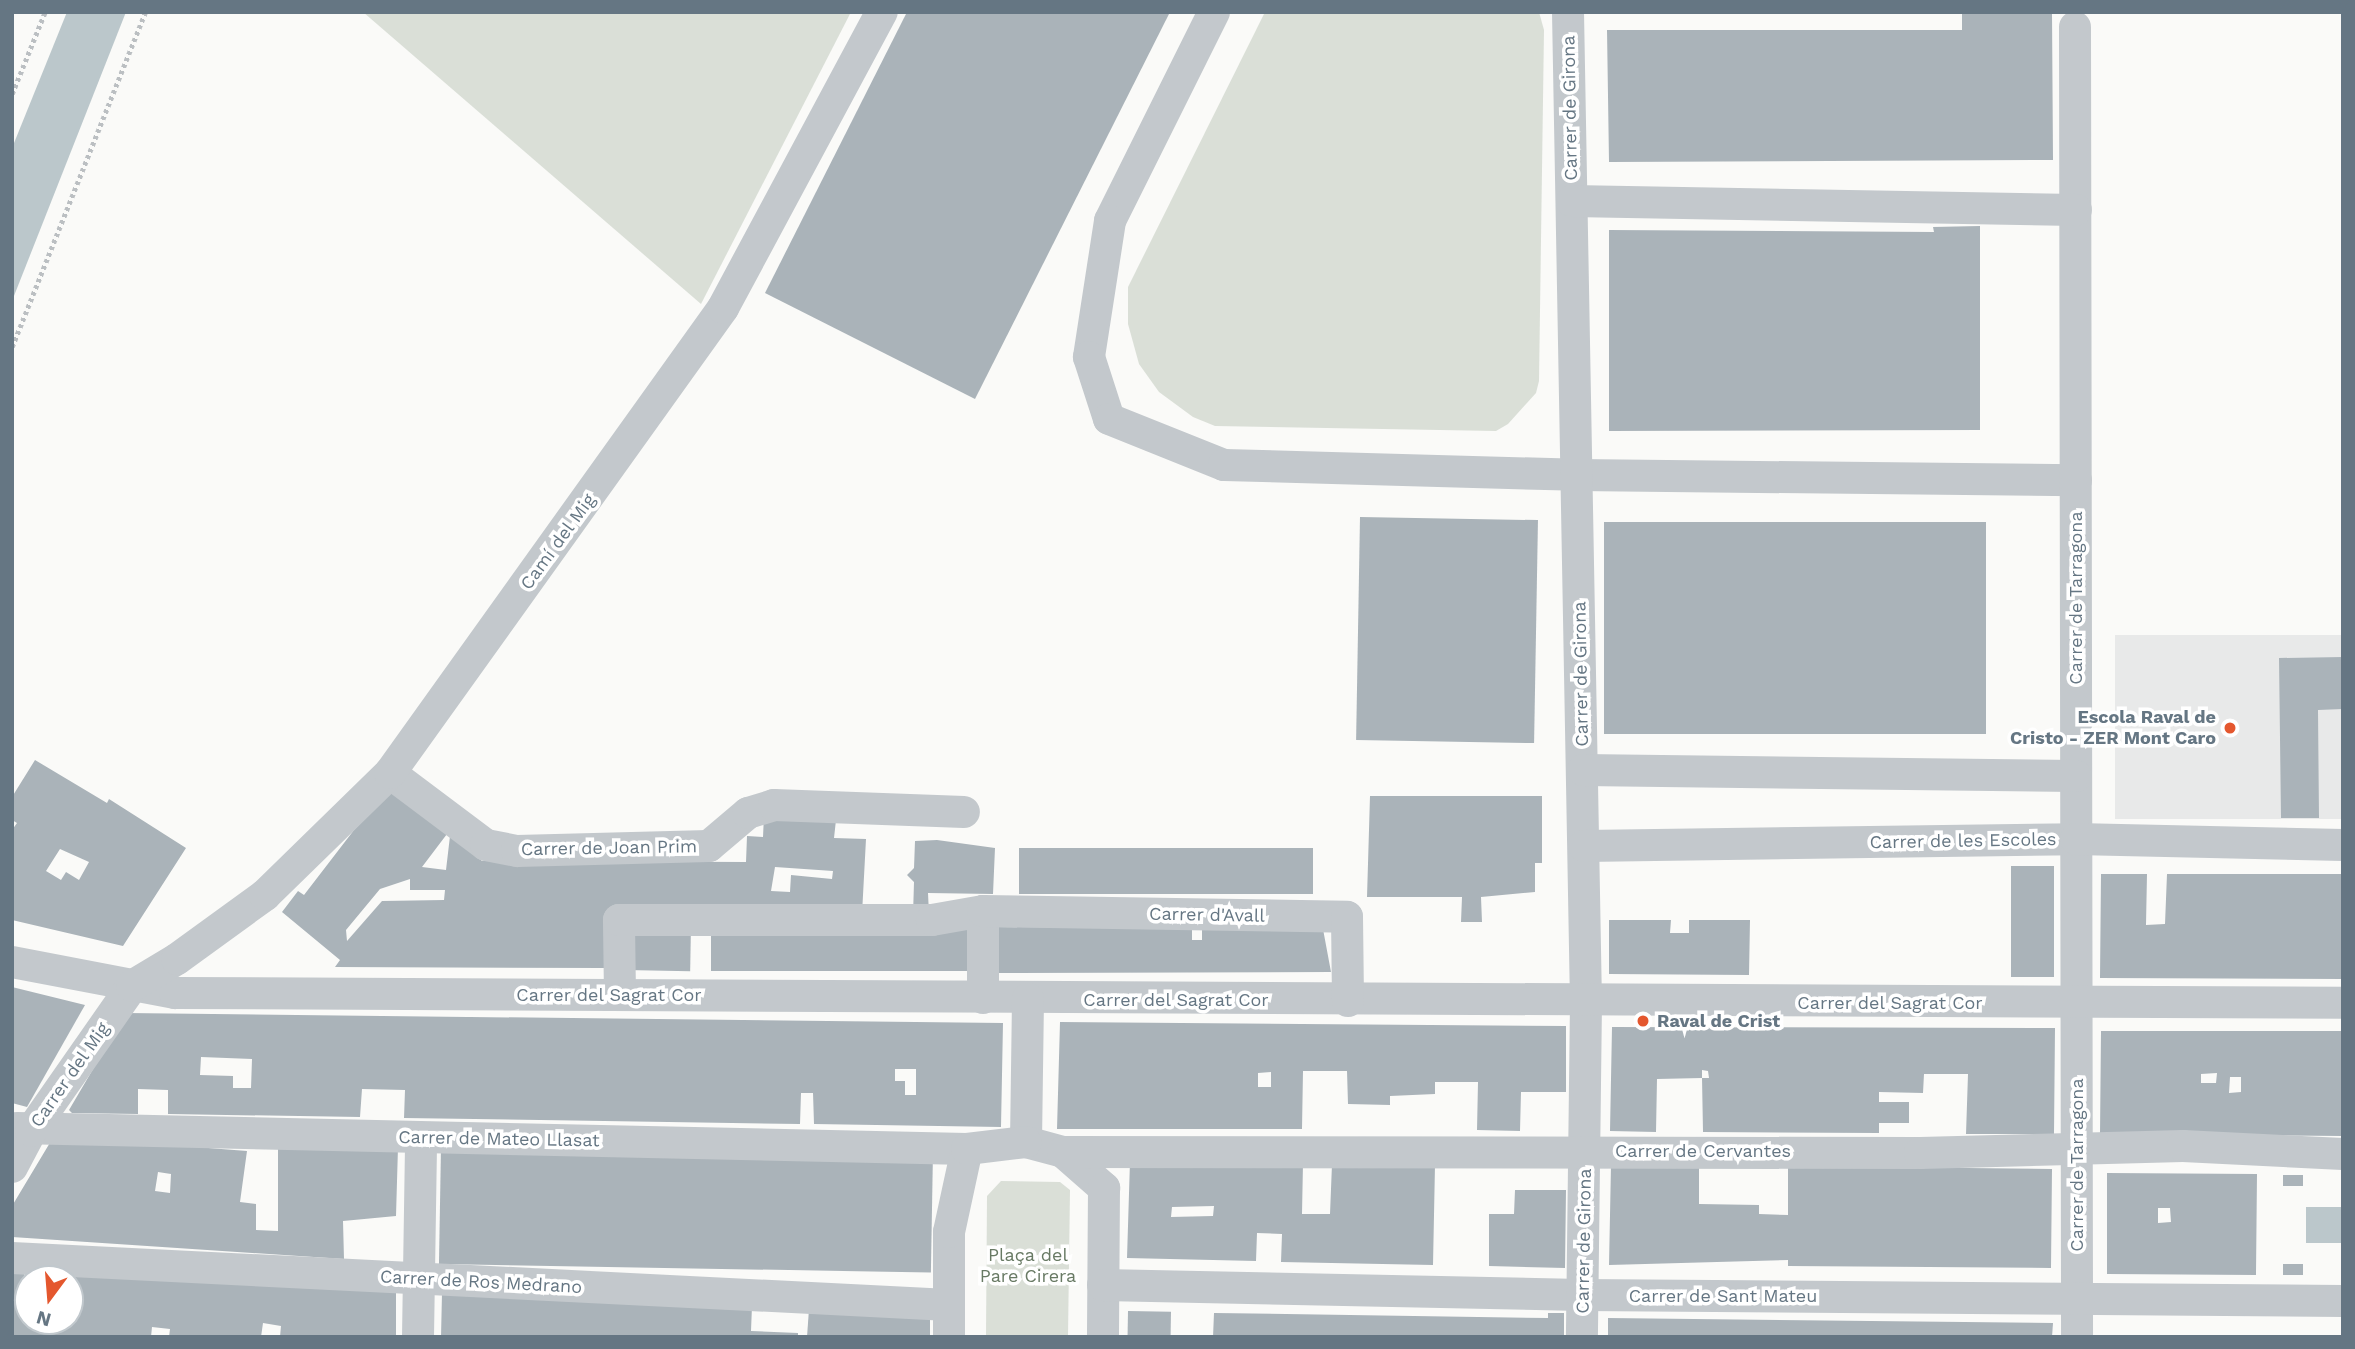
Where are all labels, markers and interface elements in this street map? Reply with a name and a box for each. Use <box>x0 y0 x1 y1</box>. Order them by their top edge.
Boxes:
street label: Carrer de Girona <box>1558 35 1582 181</box>
street label: Camí del Mig <box>516 490 600 594</box>
street label: Carrer de Tarragona <box>2065 511 2087 685</box>
street label: Carrer de Girona <box>1569 601 1593 747</box>
place label: Escola Raval de Cristo - ZER Mont Caro <box>2010 707 2216 750</box>
marker: Escola Raval de Cristo - ZER Mont Caro <box>2222 720 2238 736</box>
street label: Carrer de les Escoles <box>1869 829 2057 853</box>
street label: Carrer de Joan Prim <box>520 836 698 860</box>
street label: Carrer d'Avall <box>1149 903 1265 927</box>
street label: Carrer del Sagrat Cor <box>516 984 702 1006</box>
street label: Carrer del Sagrat Cor <box>1083 989 1269 1011</box>
street label: Carrer del Sagrat Cor <box>1797 992 1983 1014</box>
place label: Raval de Crist <box>1657 1010 1780 1032</box>
marker: Raval de Crist <box>1635 1013 1651 1029</box>
street label: Carrer del Mig <box>26 1018 114 1132</box>
street label: Carrer de Tarragona <box>2066 1078 2088 1252</box>
street label: Carrer de Mateo Llasat <box>398 1126 600 1152</box>
street label: Carrer de Cervantes <box>1615 1140 1791 1162</box>
street label: Carrer de Girona <box>1572 1168 1596 1314</box>
park label: Plaça del Pare Cirera <box>980 1245 1076 1288</box>
north arrow <box>14 1265 84 1335</box>
street label: Carrer de Ros Medrano <box>379 1266 583 1298</box>
street label: Carrer de Sant Mateu <box>1629 1285 1817 1307</box>
text: N <box>34 1306 54 1332</box>

